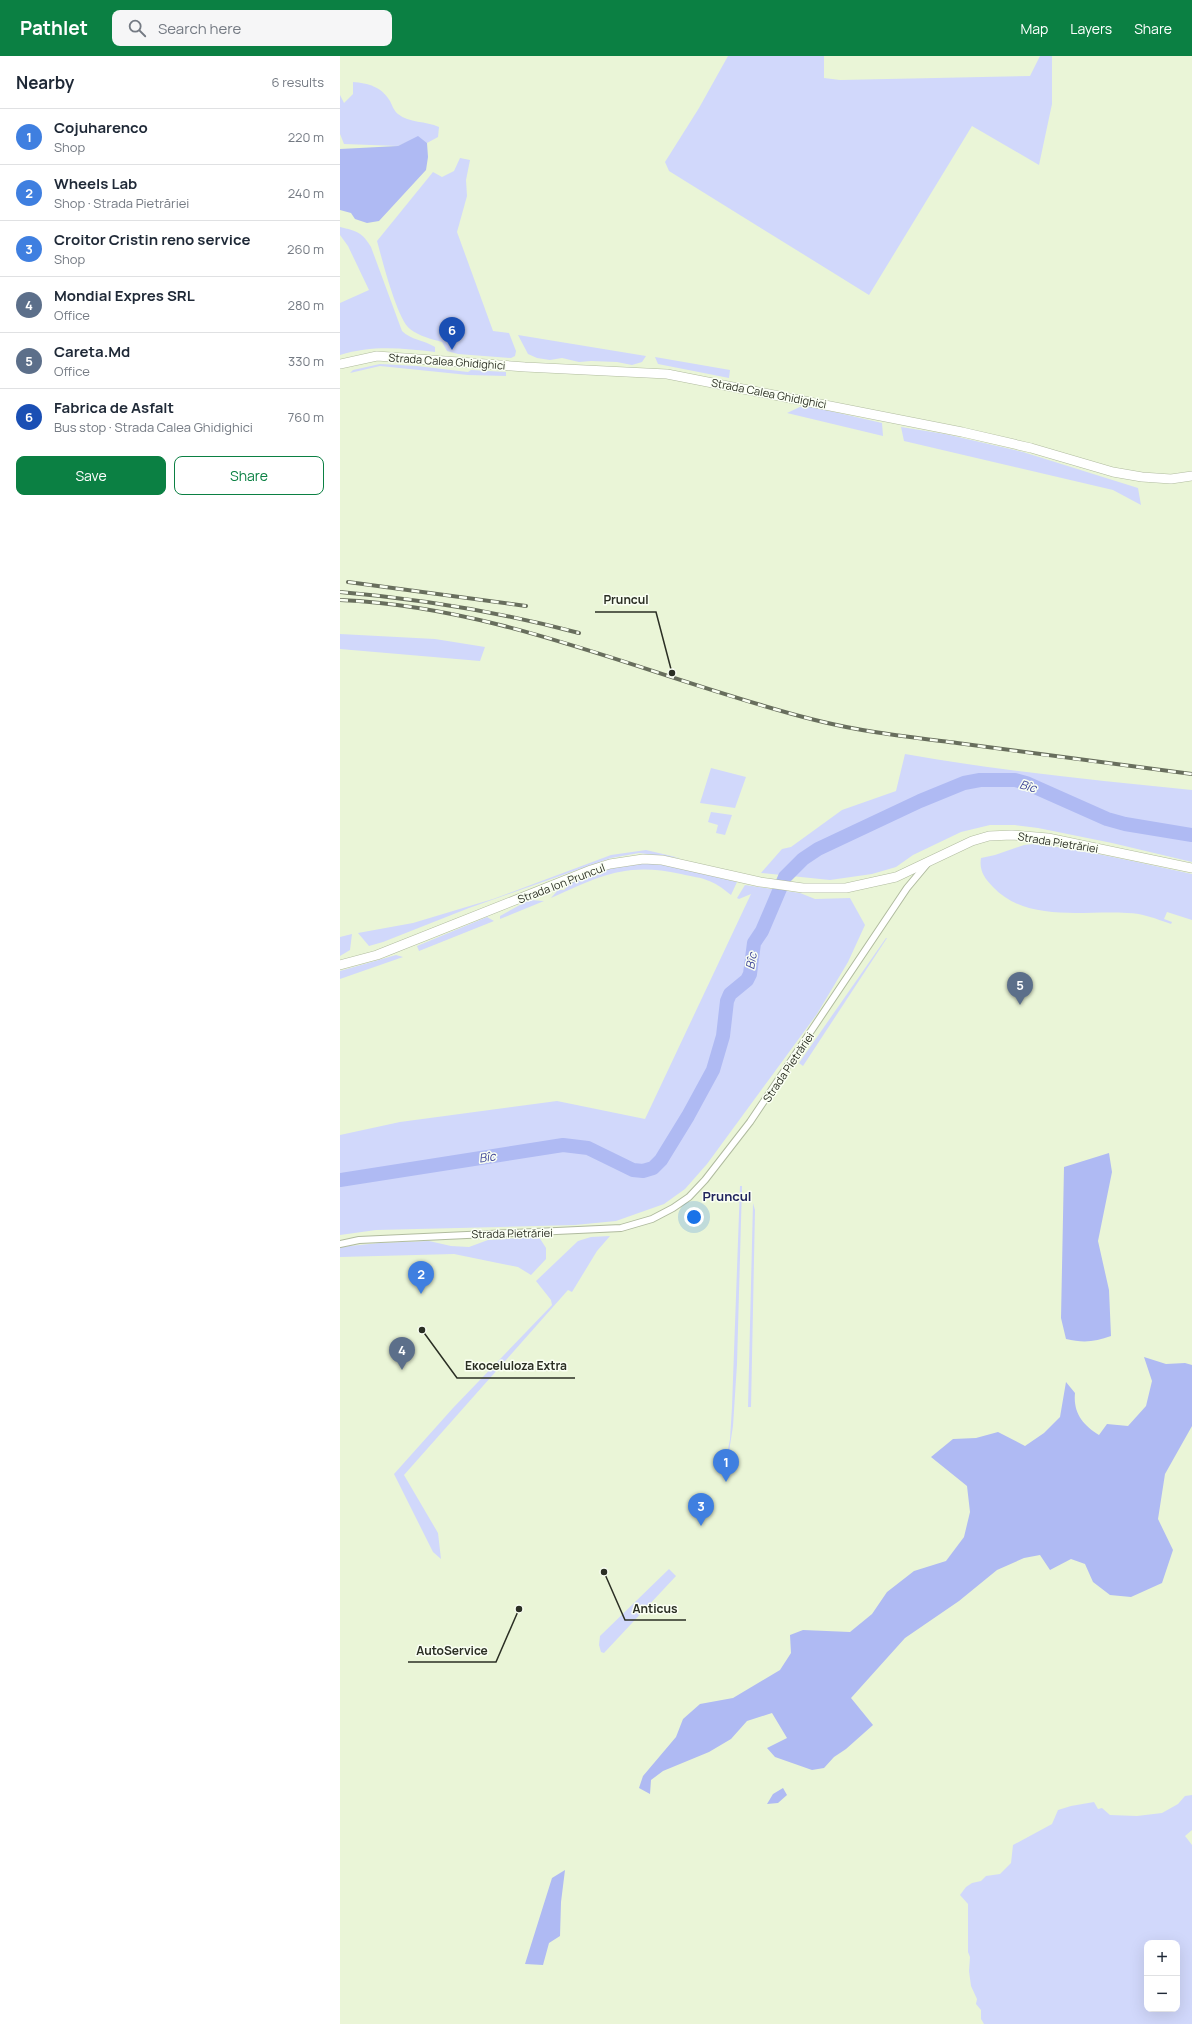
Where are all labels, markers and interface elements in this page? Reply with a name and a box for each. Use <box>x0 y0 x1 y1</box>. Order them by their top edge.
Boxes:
search box <box>112 10 392 46</box>
text: Pathlet <box>20 15 88 41</box>
icon: search <box>126 17 148 39</box>
text: Search here <box>158 18 241 39</box>
text: Map <box>1020 19 1048 38</box>
text: Layers <box>1070 19 1112 38</box>
text: Share <box>1134 19 1172 38</box>
text: Nearby <box>16 71 74 94</box>
text: 6 results <box>272 73 324 91</box>
text: Cojuharenco <box>54 117 148 138</box>
text: 1 <box>26 128 32 146</box>
text: 220 m <box>288 128 324 146</box>
text: Shop <box>54 138 85 156</box>
text: Wheels Lab <box>54 173 137 194</box>
text: 2 <box>25 184 33 202</box>
text: 240 m <box>288 184 324 202</box>
text: Shop · Strada Pietrăriei <box>54 194 189 212</box>
text: Croitor Cristin reno service <box>54 229 250 250</box>
text: 3 <box>25 240 33 258</box>
text: 260 m <box>287 240 324 258</box>
text: Shop <box>54 250 85 268</box>
text: Mondial Expres SRL <box>54 285 195 306</box>
text: 4 <box>25 296 33 314</box>
text: 280 m <box>287 296 324 314</box>
text: Office <box>54 306 90 324</box>
pin: 6 <box>439 317 465 350</box>
text: Careta.Md <box>54 341 130 362</box>
street label: Strada Calea Ghidighici <box>388 349 506 373</box>
text: 5 <box>25 352 33 370</box>
text: 330 m <box>288 352 324 370</box>
text: Office <box>54 362 90 380</box>
street label: Strada Calea Ghidighici <box>710 374 828 412</box>
text: Fabrica de Asfalt <box>54 397 174 418</box>
text: 6 <box>25 408 33 426</box>
text: 760 m <box>288 408 324 426</box>
text: Bus stop · Strada Calea Ghidighici <box>54 418 253 436</box>
button: Save <box>16 456 166 495</box>
button: Share <box>174 456 324 495</box>
callout: Pruncul <box>595 588 656 612</box>
text: Pruncul <box>603 591 649 608</box>
water label: Bîc <box>1018 776 1040 797</box>
street label: Strada Pietrăriei <box>1017 828 1099 856</box>
street label: Strada Ion Pruncul <box>515 859 607 907</box>
water label: Bîc <box>741 950 761 971</box>
pin: 5 <box>1007 972 1033 1005</box>
street label: Strada Pietrăriei <box>759 1029 817 1105</box>
water label: Bîc <box>477 1147 498 1167</box>
district label: Pruncul <box>703 1187 751 1205</box>
your location <box>684 1207 704 1227</box>
street label: Strada Pietrăriei <box>471 1225 553 1241</box>
pin: 2 <box>408 1261 434 1294</box>
pin: 4 <box>389 1337 415 1370</box>
callout: Eкoceluloza Extra <box>457 1354 575 1378</box>
text: Eкoceluloza Extra <box>465 1357 567 1374</box>
pin: 1 <box>713 1449 739 1482</box>
pin: 3 <box>688 1493 714 1526</box>
callout: Anticus <box>625 1596 686 1620</box>
text: Anticus <box>632 1600 678 1617</box>
callout: AutoService <box>408 1638 496 1662</box>
text: AutoService <box>416 1642 488 1659</box>
map controls <box>1144 1940 1180 2012</box>
button: + <box>1144 1940 1180 1976</box>
button: − <box>1144 1976 1180 2012</box>

